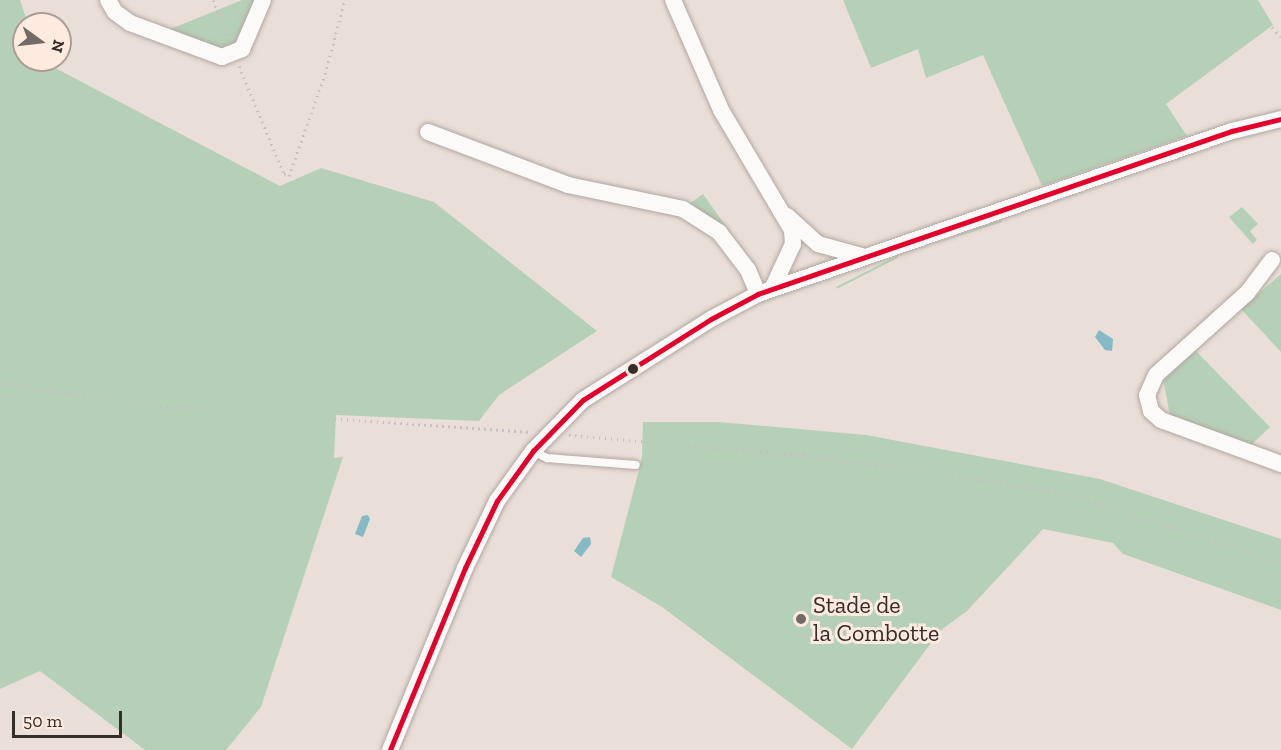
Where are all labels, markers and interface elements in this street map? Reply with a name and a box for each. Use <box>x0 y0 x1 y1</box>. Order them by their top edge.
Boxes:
north arrow <box>12 12 72 72</box>
text: N <box>47 38 69 55</box>
unlabelled marker <box>627 363 639 375</box>
place label: Stade de la Combotte <box>813 591 939 647</box>
marker: Stade de la Combotte <box>794 612 808 626</box>
scale bar <box>15 699 124 737</box>
text: 50 m <box>23 710 62 732</box>

